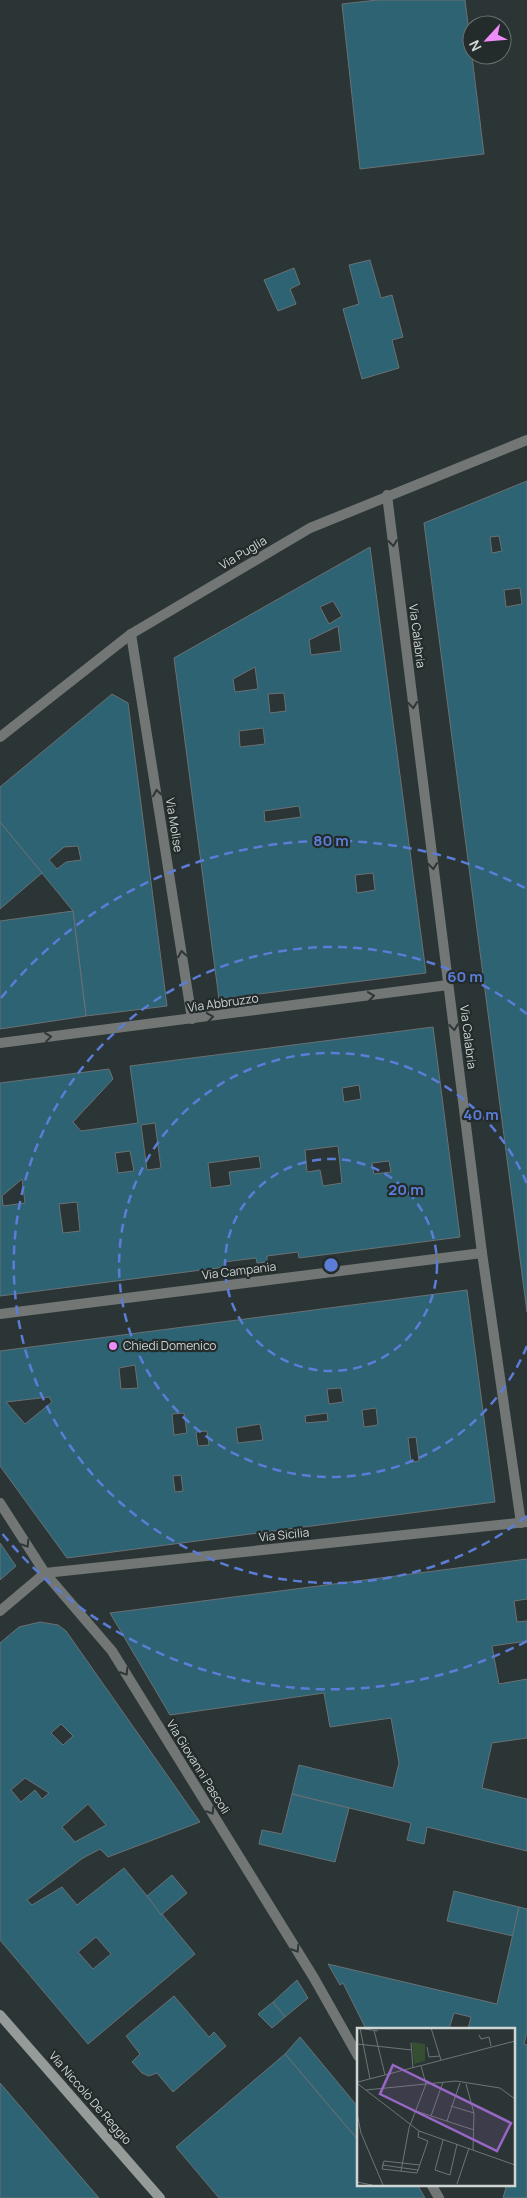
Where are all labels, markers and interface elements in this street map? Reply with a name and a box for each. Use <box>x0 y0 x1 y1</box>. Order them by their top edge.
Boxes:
north arrow <box>462 15 512 65</box>
text: N <box>464 37 486 55</box>
street label: Via Puglia <box>216 532 270 573</box>
one-way arrow <box>387 540 398 548</box>
street label: Via Calabria <box>405 603 430 669</box>
one-way arrow <box>407 701 418 709</box>
one-way arrow <box>152 789 162 798</box>
street label: Via Molise <box>162 796 187 853</box>
text: 80 m <box>313 830 349 851</box>
one-way arrow <box>428 861 438 870</box>
one-way arrow <box>177 950 187 958</box>
text: 60 m <box>447 966 483 987</box>
street label: Via Abbruzzo <box>186 989 259 1016</box>
one-way arrow <box>366 991 375 1001</box>
street label: Via Calabria <box>456 1004 481 1070</box>
one-way arrow <box>206 1012 214 1023</box>
one-way arrow <box>448 1023 459 1031</box>
one-way arrow <box>45 1032 53 1043</box>
text: 40 m <box>463 1104 499 1125</box>
text: 20 m <box>388 1179 424 1200</box>
centre of rings <box>322 1256 340 1274</box>
street label: Via Campania <box>201 1258 277 1283</box>
place label: Chiedi Domenico <box>123 1337 216 1354</box>
marker: Chiedi Domenico <box>107 1340 119 1352</box>
street label: Via Sicilia <box>258 1523 310 1546</box>
one-way arrow <box>20 1539 30 1548</box>
one-way arrow <box>119 1667 129 1676</box>
street label: Via Giovanni Pascoli <box>163 1716 234 1817</box>
one-way arrow <box>204 1805 214 1814</box>
one-way arrow <box>290 1944 300 1953</box>
inset map <box>357 2028 514 2186</box>
street label: Via Niccolò De Reggio <box>45 2047 136 2148</box>

